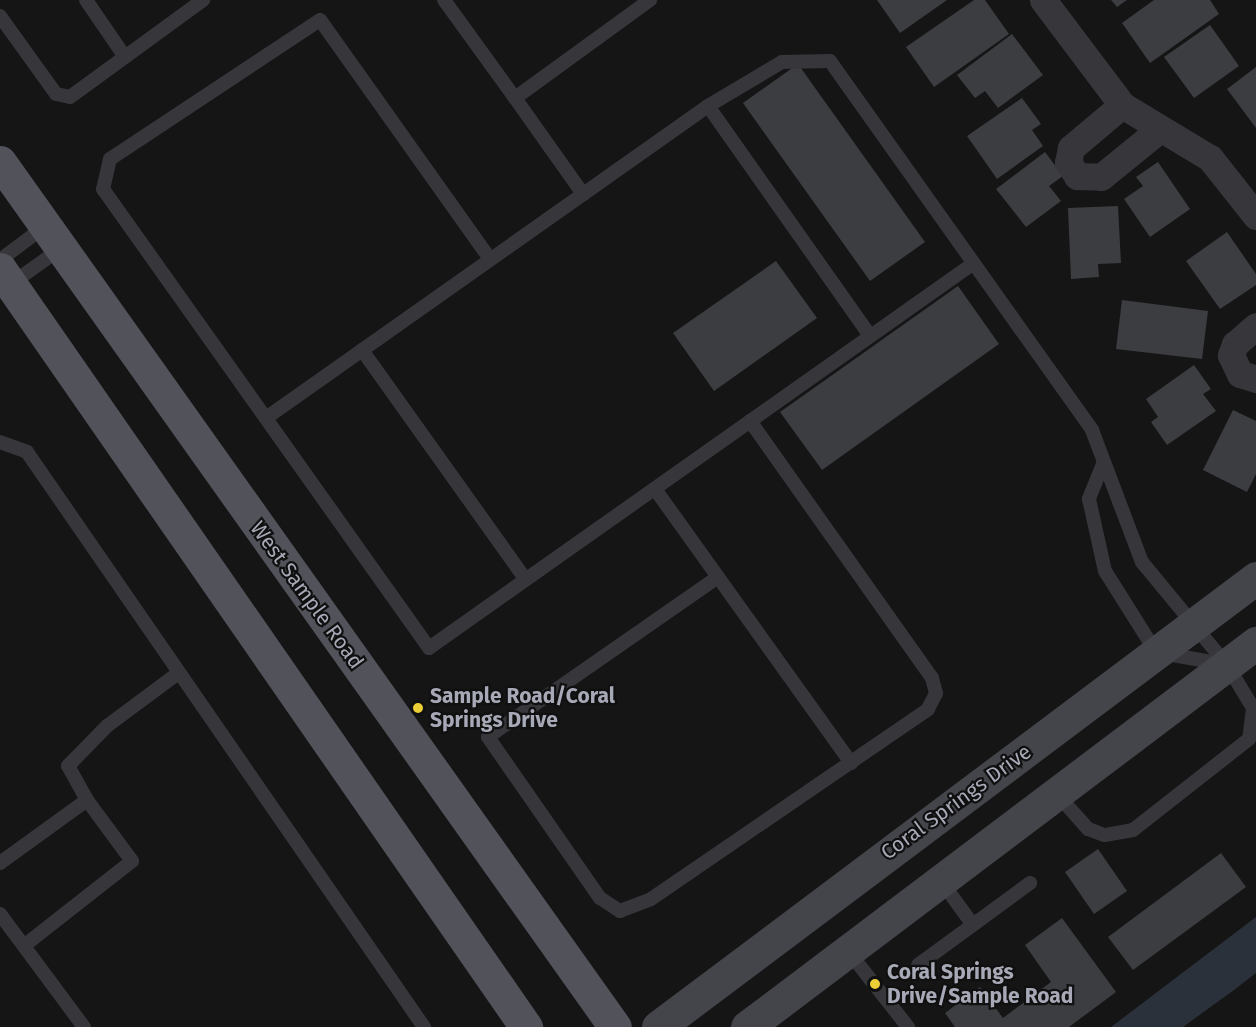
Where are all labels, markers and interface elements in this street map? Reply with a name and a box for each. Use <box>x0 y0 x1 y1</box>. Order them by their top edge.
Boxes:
street label: West Sample Road <box>245 516 369 674</box>
place label: Sample Road/Coral Springs Drive <box>430 683 615 733</box>
marker: Sample Road/Coral Springs Drive <box>411 701 425 715</box>
street label: Coral Springs Drive <box>876 739 1036 865</box>
place label: Coral Springs Drive/Sample Road <box>887 959 1073 1009</box>
marker: Coral Springs Drive/Sample Road <box>868 977 882 991</box>

